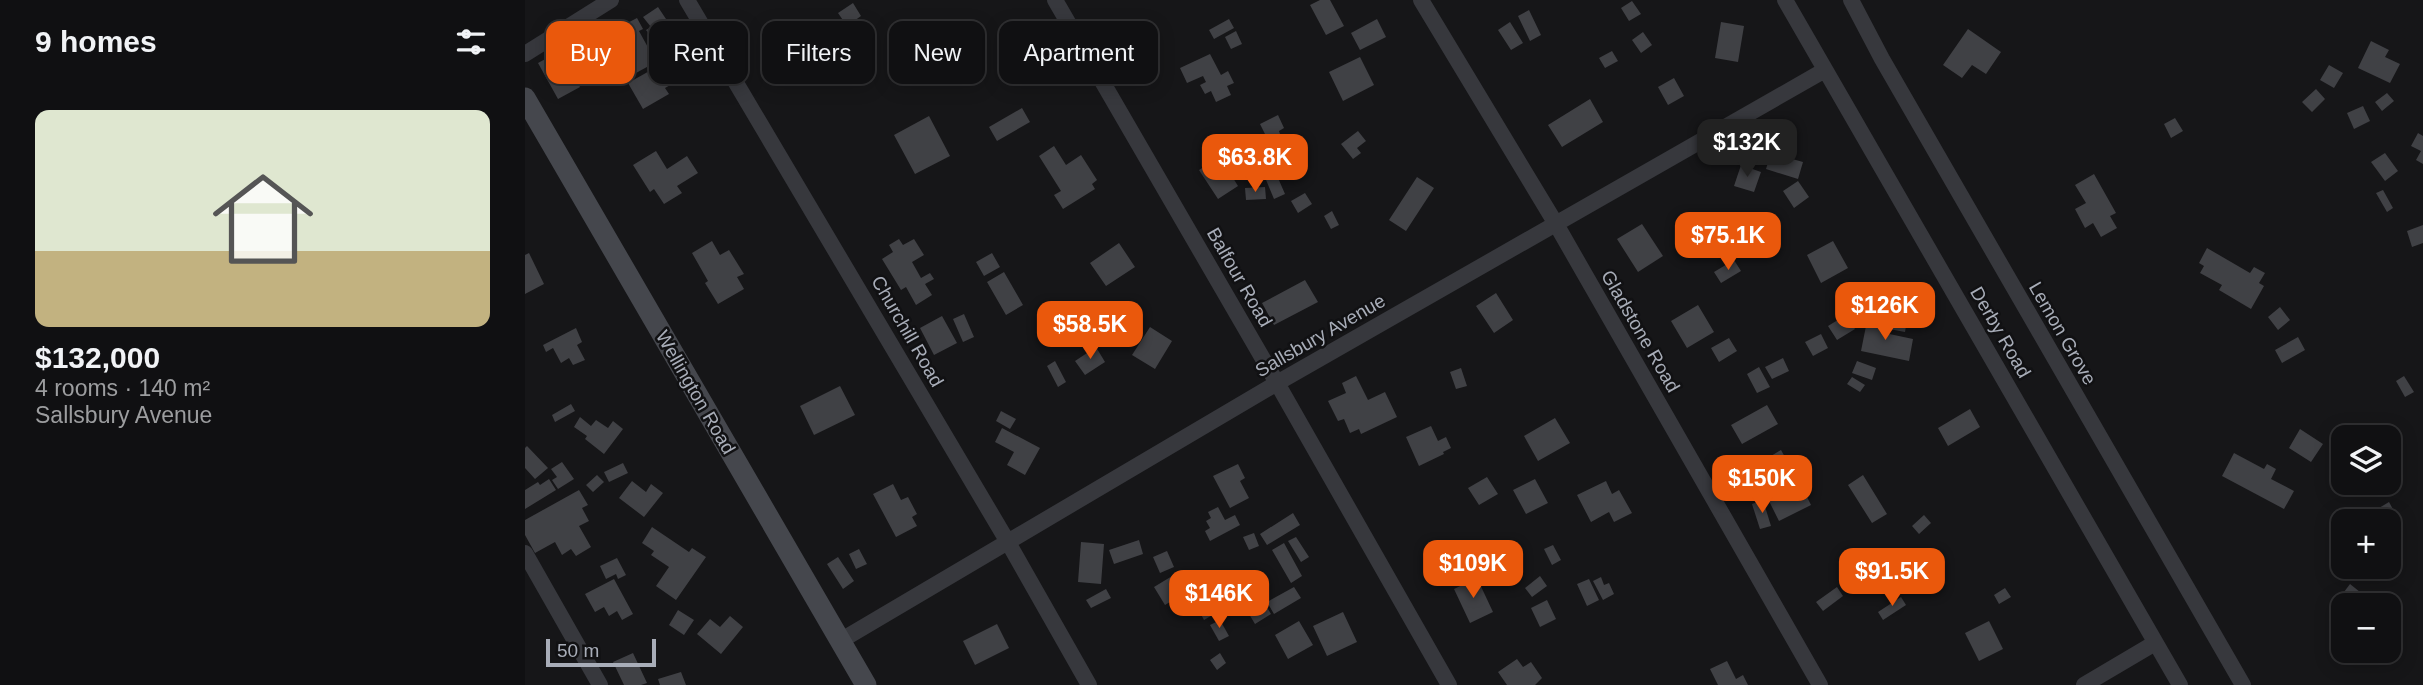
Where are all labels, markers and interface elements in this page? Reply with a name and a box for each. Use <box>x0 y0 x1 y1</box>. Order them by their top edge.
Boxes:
chip: Buy <box>546 21 635 84</box>
chip: Rent <box>649 21 748 84</box>
chip: Filters <box>762 21 875 84</box>
chip: New <box>889 21 985 84</box>
chip: Apartment <box>999 21 1158 84</box>
icon: filters <box>452 23 490 61</box>
text: 9 homes <box>35 25 157 58</box>
pin: $132K <box>1698 120 1796 179</box>
text: $132K <box>1713 129 1781 155</box>
pin: $63.8K <box>1198 134 1312 194</box>
text: $63.8K <box>1218 144 1292 170</box>
icon: home <box>200 156 326 282</box>
pin: $75.1K <box>1671 212 1785 272</box>
text: $75.1K <box>1691 222 1765 248</box>
street label: Balfour Road <box>1203 224 1276 331</box>
street label: Gladstone Road <box>1597 267 1684 396</box>
street label: Churchill Road <box>867 272 948 390</box>
street label: Lemon Grove <box>2025 278 2100 388</box>
pin: $126K <box>1836 282 1934 342</box>
street label: Derby Road <box>1966 283 2035 381</box>
street label: Sallsbury Avenue <box>1252 290 1389 381</box>
text: $126K <box>1851 292 1919 318</box>
pin: $58.5K <box>1033 302 1147 361</box>
text: $58.5K <box>1053 311 1127 337</box>
street label: Wellington Road <box>652 327 739 458</box>
text: $132,000 <box>35 341 160 374</box>
text: 4 rooms · 140 m² <box>35 375 210 401</box>
text: Sallsbury Avenue <box>35 402 212 428</box>
map controls <box>2331 425 2401 663</box>
button: layers <box>2331 425 2401 495</box>
pin: $150K <box>1713 456 1811 515</box>
text: $150K <box>1728 465 1796 491</box>
button: + <box>2331 509 2401 579</box>
pin: $109K <box>1424 540 1522 600</box>
pin: $91.5K <box>1835 548 1949 608</box>
text: $109K <box>1439 550 1507 576</box>
text: $91.5K <box>1855 558 1929 584</box>
pin: $146K <box>1170 570 1268 630</box>
text: $146K <box>1185 580 1253 606</box>
button: − <box>2331 593 2401 663</box>
scale bar <box>546 636 656 668</box>
text: 50 m <box>557 640 599 661</box>

